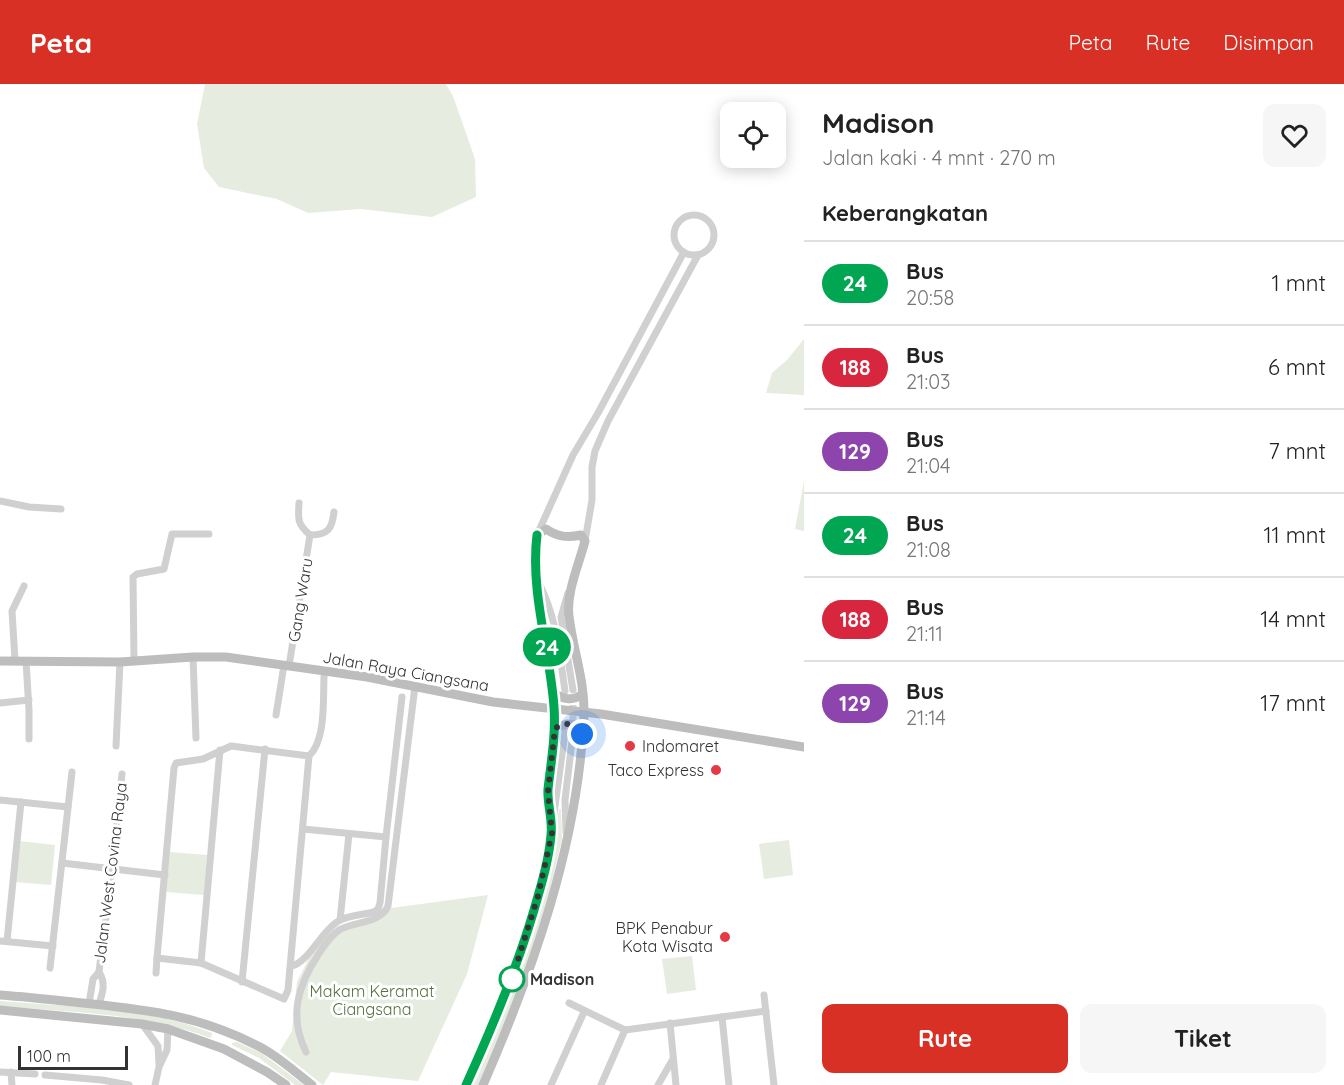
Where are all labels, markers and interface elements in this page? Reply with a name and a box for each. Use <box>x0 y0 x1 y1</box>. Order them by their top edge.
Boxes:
text: Peta <box>30 25 92 60</box>
text: Peta <box>1069 29 1113 55</box>
text: Rute <box>1146 29 1190 55</box>
text: Disimpan <box>1223 29 1314 55</box>
map controls <box>720 102 786 168</box>
button: locate <box>720 102 786 168</box>
button: heart <box>1263 104 1326 167</box>
text: Madison <box>822 105 934 140</box>
text: Jalan kaki · 4 mnt · 270 m <box>822 145 1056 170</box>
text: Keberangkatan <box>822 199 988 227</box>
text: Bus <box>906 257 944 285</box>
text: 1 mnt <box>1272 269 1326 297</box>
text: 24 <box>843 270 867 296</box>
text: 20:58 <box>906 285 954 310</box>
text: Bus <box>906 341 944 369</box>
text: 6 mnt <box>1268 353 1326 381</box>
text: 188 <box>839 354 871 380</box>
text: 21:03 <box>906 369 951 394</box>
text: Bus <box>906 425 944 453</box>
text: 7 mnt <box>1268 437 1326 465</box>
text: 129 <box>839 438 871 464</box>
text: 21:04 <box>906 453 951 478</box>
text: Bus <box>906 509 944 537</box>
text: 11 mnt <box>1263 521 1326 549</box>
text: 24 <box>843 522 867 548</box>
text: 21:08 <box>906 537 951 562</box>
street label: Gang Waru <box>283 556 317 644</box>
text: Bus <box>906 593 944 621</box>
text: 14 mnt <box>1260 605 1326 633</box>
text: 188 <box>839 606 871 632</box>
text: 21:11 <box>906 621 943 646</box>
line badge: 24 <box>520 628 574 666</box>
text: 24 <box>535 634 559 660</box>
street label: Jalan Raya Ciangsana <box>321 647 491 695</box>
text: Bus <box>906 677 944 705</box>
text: 17 mnt <box>1260 689 1326 717</box>
text: 129 <box>839 690 871 716</box>
text: 21:14 <box>906 705 946 730</box>
your location <box>567 719 597 749</box>
place label: Indomaret <box>642 736 719 756</box>
marker: Indomaret <box>623 739 637 753</box>
place label: Taco Express <box>608 760 704 780</box>
marker: Taco Express <box>709 763 723 777</box>
street label: Jalan West Covina Raya <box>89 782 131 964</box>
place label: BPK Penabur Kota Wisata <box>616 918 713 956</box>
marker: BPK Penabur Kota Wisata <box>718 930 732 944</box>
marker: Madison <box>499 966 525 992</box>
place label: Madison <box>530 969 594 989</box>
park label: Makam Keramat Ciangsana <box>310 981 434 1019</box>
button: Rute <box>822 1004 1068 1073</box>
button: Tiket <box>1080 1004 1326 1073</box>
scale bar <box>18 1043 128 1070</box>
text: 100 m <box>27 1046 71 1066</box>

